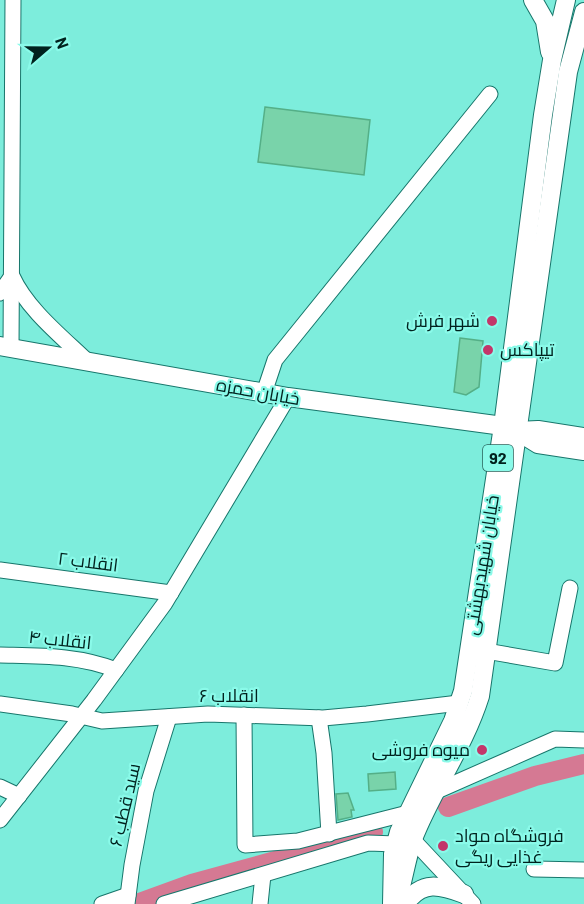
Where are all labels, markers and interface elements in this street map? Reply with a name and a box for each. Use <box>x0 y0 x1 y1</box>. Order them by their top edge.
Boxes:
north arrow <box>18 18 78 78</box>
text: N <box>52 34 73 51</box>
place label: شهر فرش <box>406 309 480 332</box>
marker: شهر فرش <box>485 314 499 328</box>
place label: تیپاکس <box>500 338 555 361</box>
marker: تیپاکس <box>481 343 495 357</box>
street label: خیابان حمزه <box>215 373 302 410</box>
road number: 92 <box>483 445 513 471</box>
street label: خیابان شهیدبهشتی <box>459 493 504 637</box>
street label: انقلاب ۲ <box>57 546 120 576</box>
street label: انقلاب ۴ <box>28 625 93 653</box>
street label: انقلاب ۶ <box>199 684 259 706</box>
place label: میوه فروشی <box>372 738 470 761</box>
marker: میوه فروشی <box>475 743 489 757</box>
street label: سید قطب ۶ <box>104 761 144 849</box>
place label: فروشگاه مواد غذایی ریگی <box>455 824 564 868</box>
marker: فروشگاه مواد غذایی ریگی <box>436 839 450 853</box>

